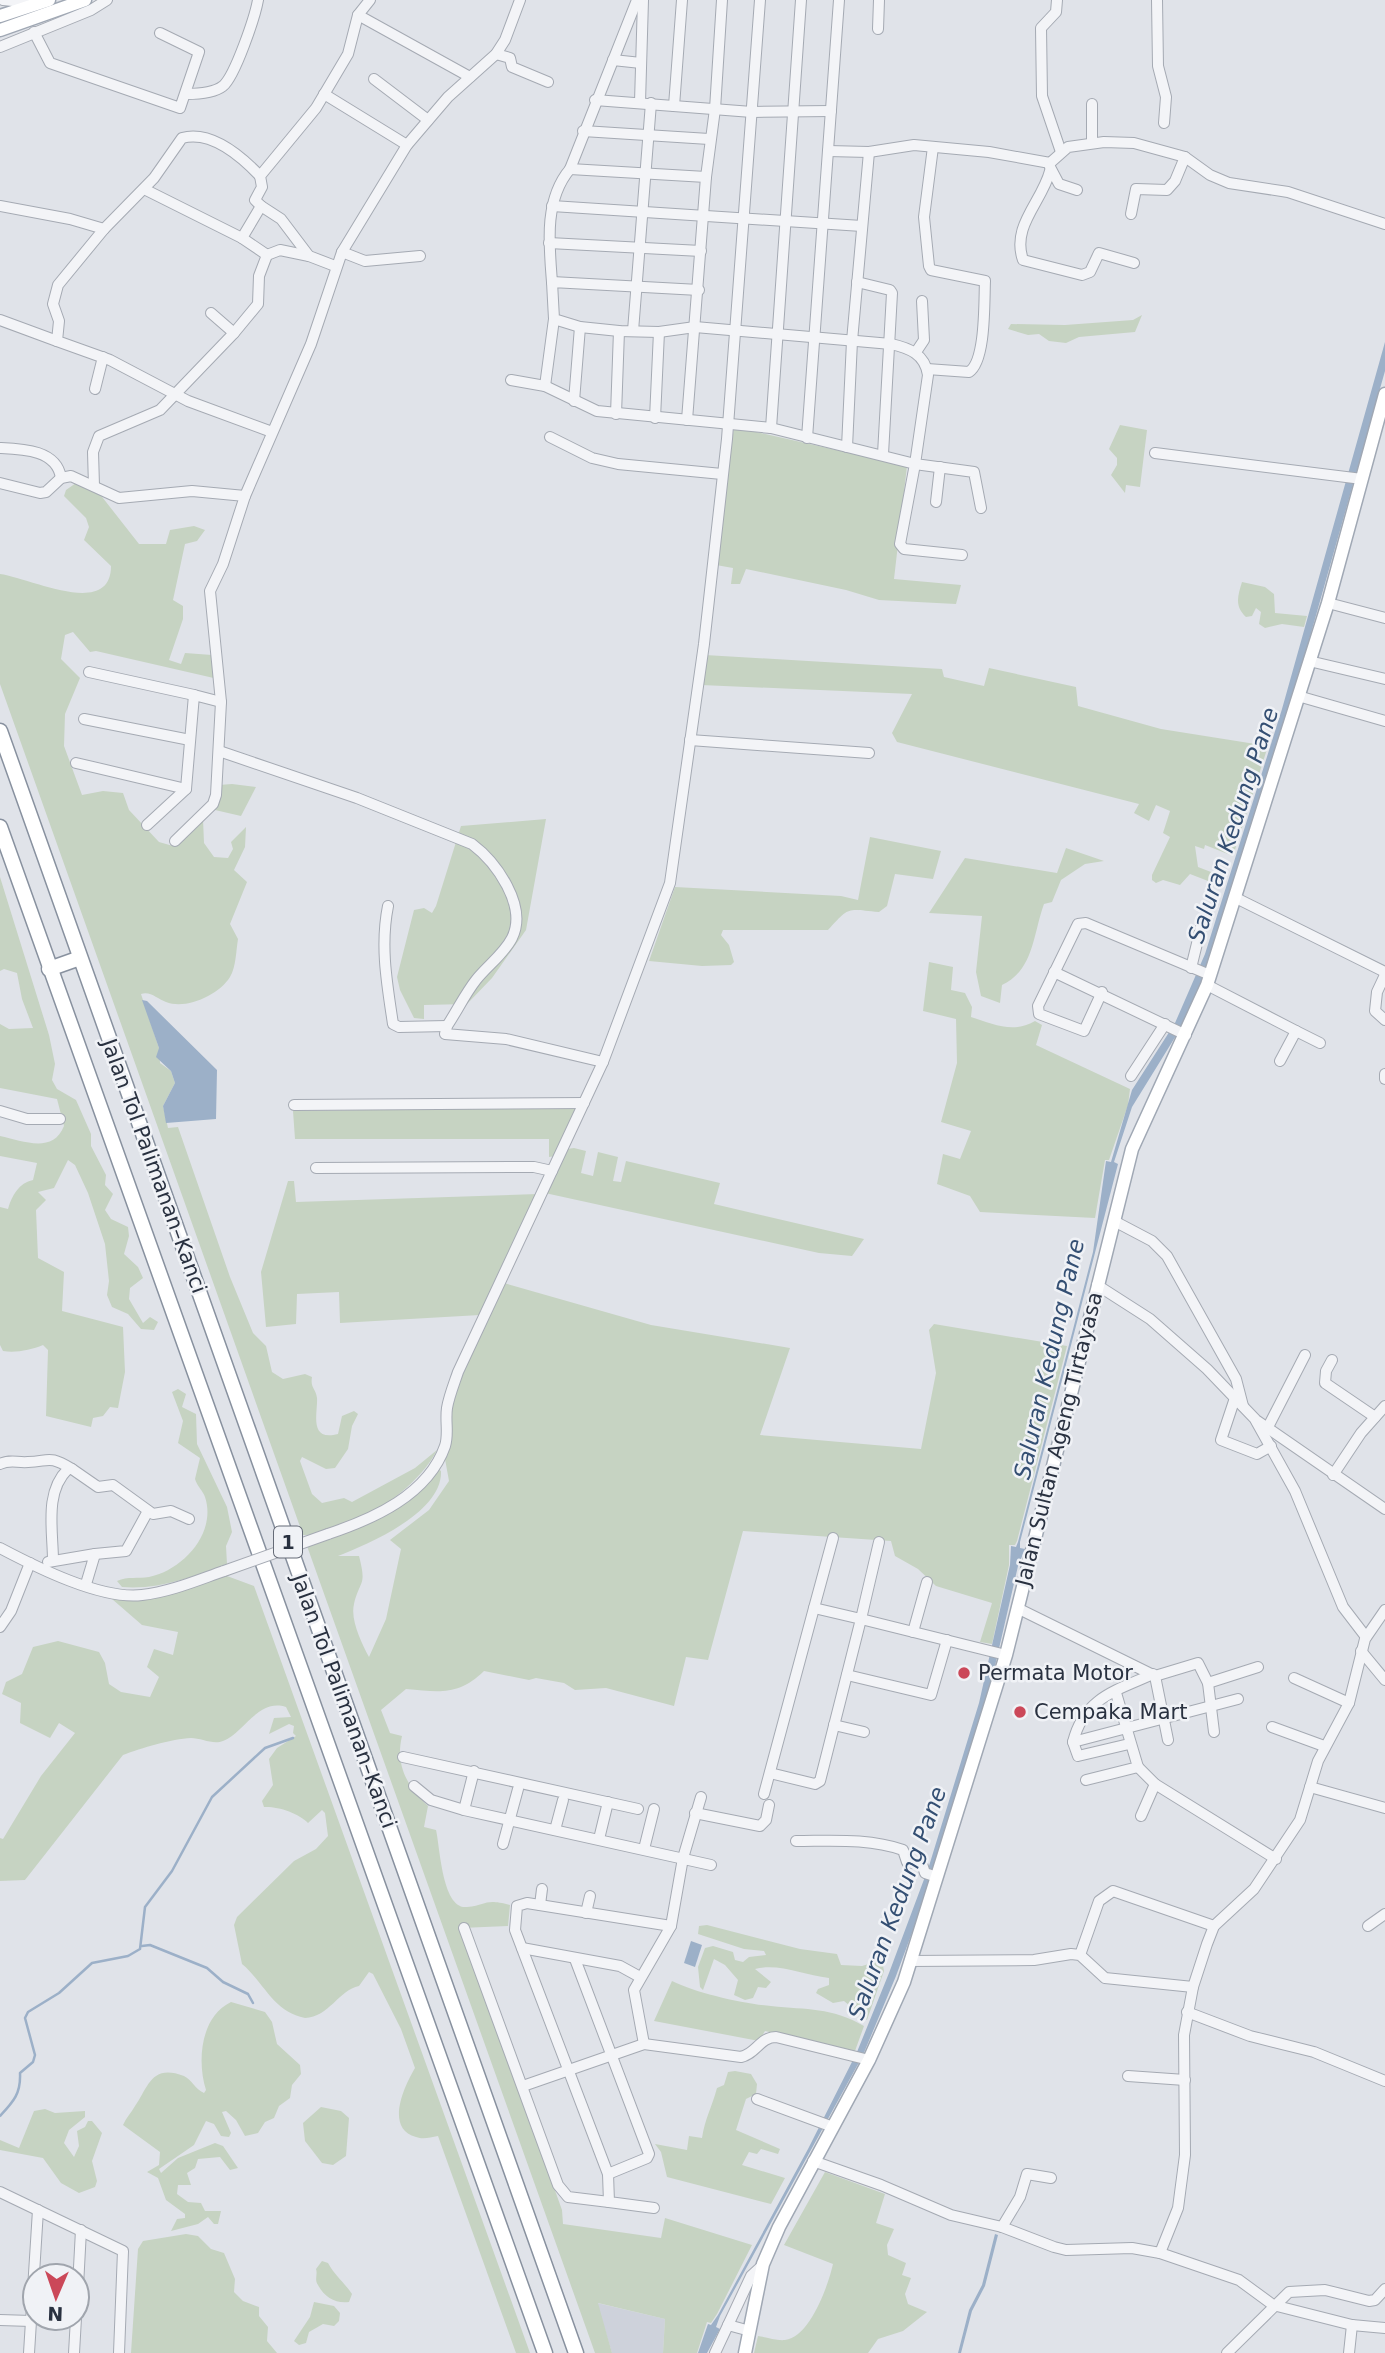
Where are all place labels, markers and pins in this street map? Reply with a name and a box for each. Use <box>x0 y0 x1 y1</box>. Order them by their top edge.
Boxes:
place label: Permata Motor <box>978 1661 1133 1685</box>
marker: Permata Motor <box>956 1665 972 1681</box>
place label: Cempaka Mart <box>1034 1700 1187 1724</box>
marker: Cempaka Mart <box>1012 1704 1028 1720</box>

